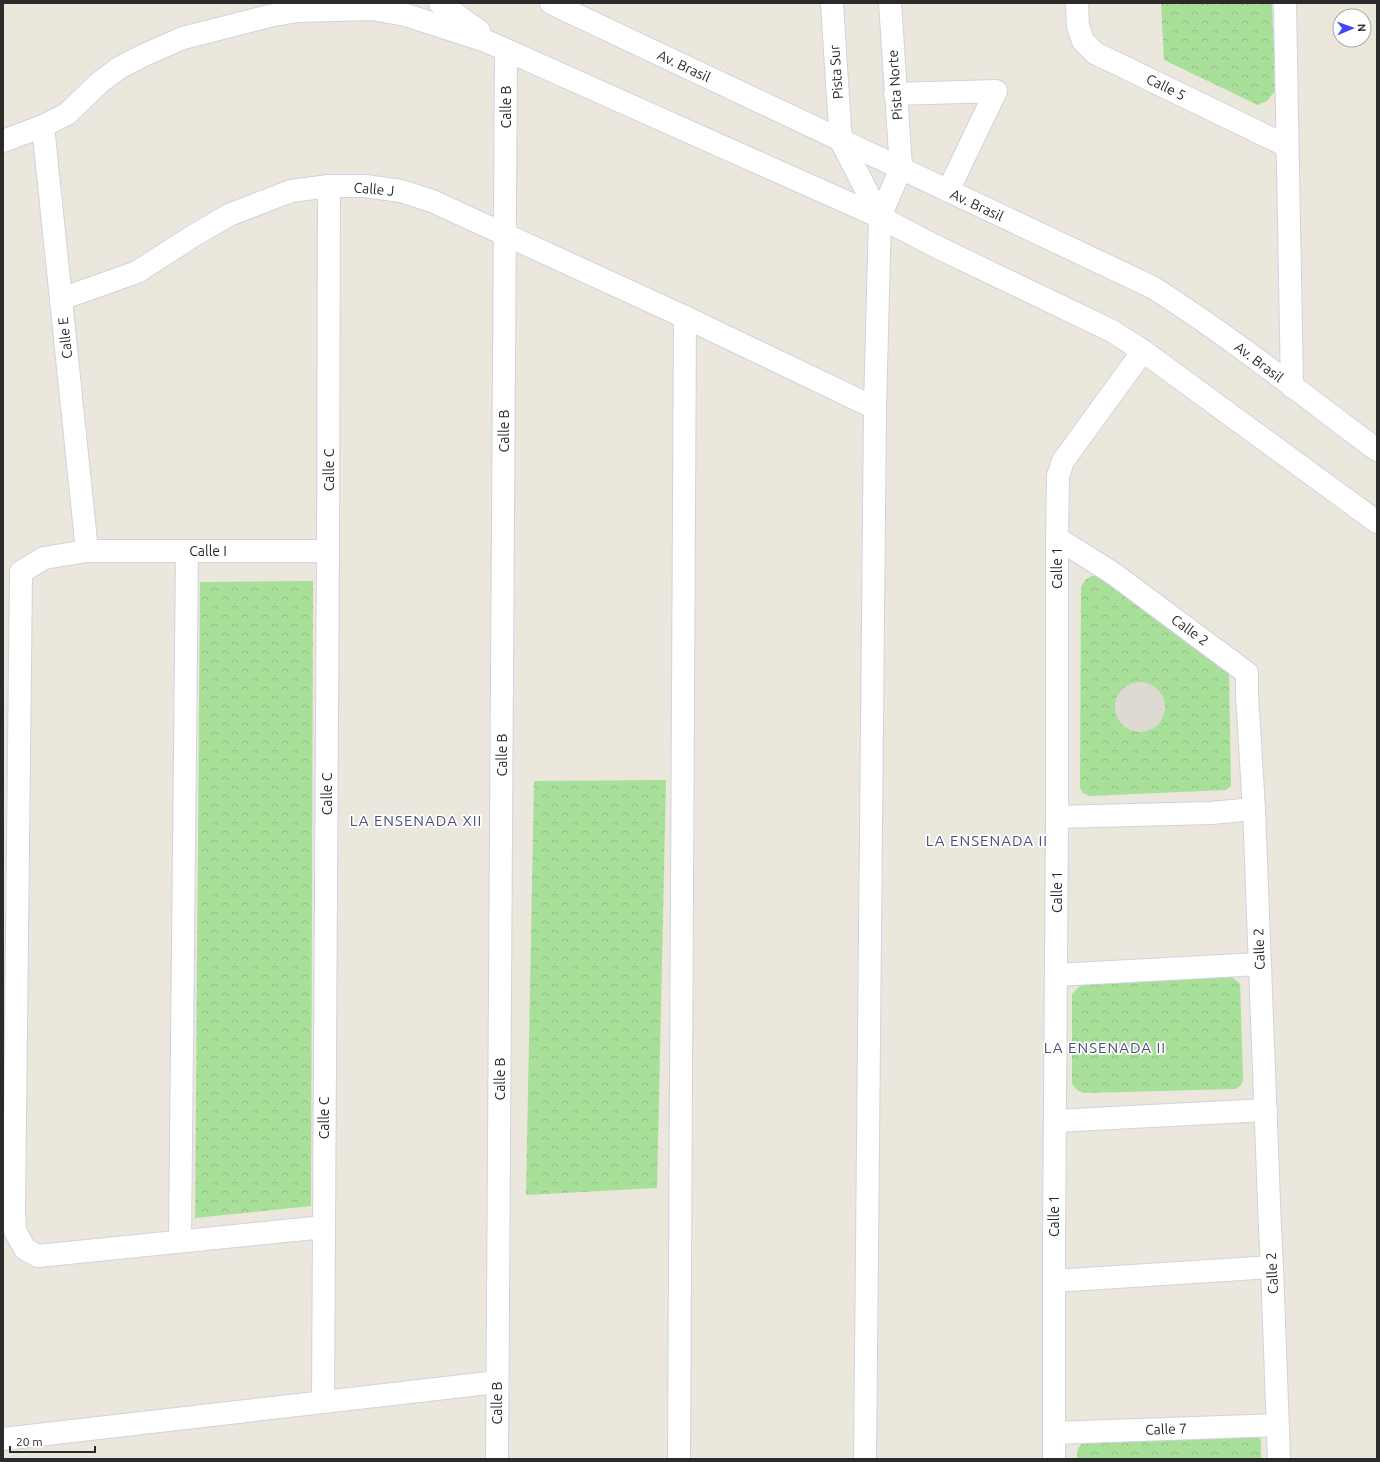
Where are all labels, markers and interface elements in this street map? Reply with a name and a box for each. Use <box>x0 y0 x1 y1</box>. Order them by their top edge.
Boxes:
north arrow <box>1332 8 1372 48</box>
text: N <box>1356 23 1368 32</box>
street label: Pista Sur <box>826 44 846 100</box>
street label: Av. Brasil <box>655 47 713 85</box>
street label: Pista Norte <box>885 49 905 121</box>
street label: Calle 5 <box>1144 71 1188 103</box>
street label: Calle B <box>498 85 514 128</box>
street label: Calle J <box>353 179 395 199</box>
street label: Av. Brasil <box>948 186 1006 224</box>
street label: Calle E <box>55 316 75 360</box>
street label: Av. Brasil <box>1232 339 1287 386</box>
street label: Calle B <box>496 409 512 452</box>
street label: Calle C <box>321 448 337 491</box>
street label: Calle I <box>189 543 227 559</box>
street label: Calle 1 <box>1049 547 1065 589</box>
street label: Calle 2 <box>1168 611 1212 649</box>
street label: Calle B <box>494 733 510 776</box>
street label: Calle C <box>319 772 335 815</box>
district label: LA ENSENADA XII <box>350 812 482 829</box>
district label: LA ENSENADA II <box>926 832 1048 849</box>
street label: Calle 1 <box>1049 871 1065 913</box>
street label: Calle 2 <box>1250 928 1268 970</box>
district label: LA ENSENADA II <box>1044 1039 1166 1056</box>
street label: Calle B <box>492 1057 508 1100</box>
street label: Calle C <box>316 1096 332 1139</box>
street label: Calle 1 <box>1046 1195 1062 1237</box>
street label: Calle 2 <box>1263 1252 1281 1294</box>
street label: Calle B <box>489 1381 505 1424</box>
street label: Calle 7 <box>1145 1420 1187 1438</box>
scale bar <box>10 1428 95 1454</box>
text: 20 m <box>16 1435 43 1448</box>

